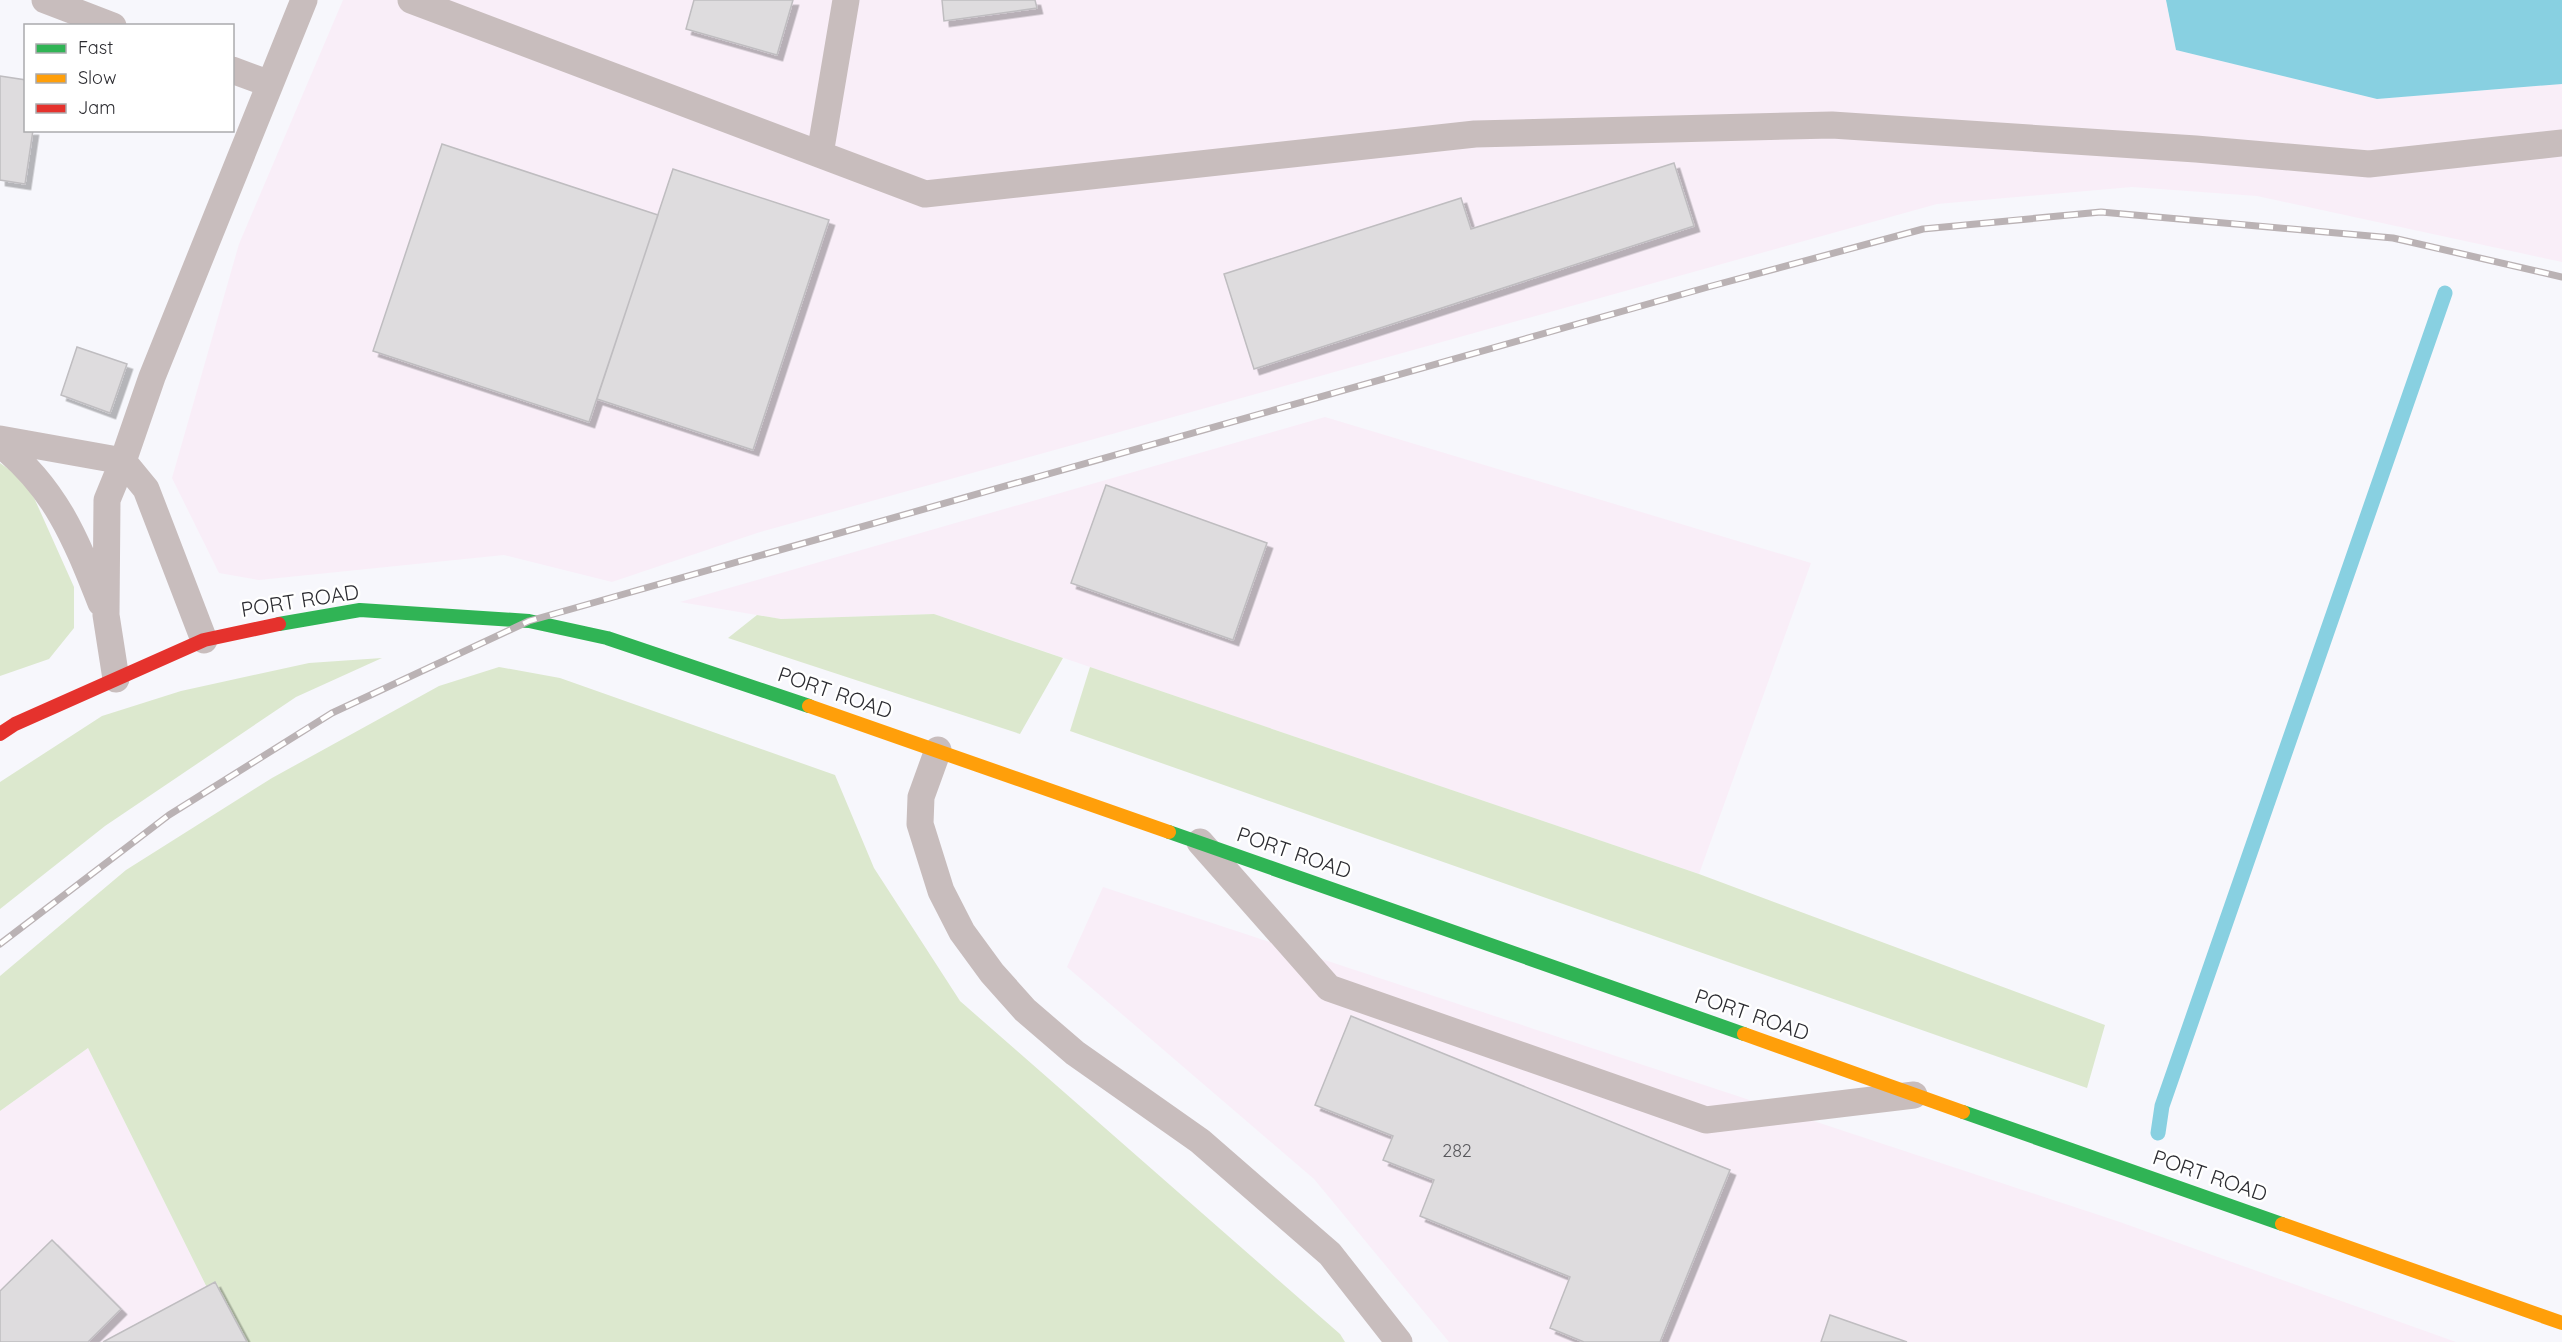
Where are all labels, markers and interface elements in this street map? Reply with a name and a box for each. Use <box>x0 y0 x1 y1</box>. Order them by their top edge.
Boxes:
legend <box>24 24 234 132</box>
text: Fast <box>78 36 113 59</box>
text: Slow <box>78 66 116 89</box>
text: Jam <box>78 96 116 119</box>
street label: PORT ROAD <box>239 578 361 622</box>
street label: PORT ROAD <box>775 660 896 724</box>
street label: PORT ROAD <box>1234 820 1355 884</box>
street label: PORT ROAD <box>1692 982 1813 1046</box>
house number: 282 <box>1442 1139 1472 1162</box>
street label: PORT ROAD <box>2150 1143 2271 1207</box>

